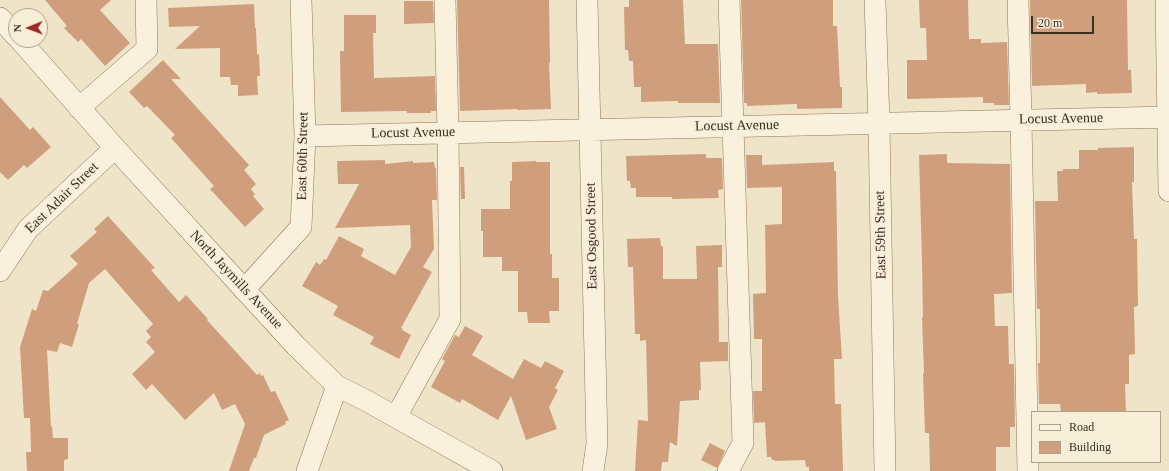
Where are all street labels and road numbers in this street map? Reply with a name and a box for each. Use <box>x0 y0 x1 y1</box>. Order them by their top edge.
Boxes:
street label: Locust Avenue <box>1019 110 1103 128</box>
street label: East 60th Street <box>294 112 312 200</box>
street label: Locust Avenue <box>695 117 779 135</box>
street label: Locust Avenue <box>371 124 455 142</box>
street label: East Adair Street <box>22 159 102 237</box>
street label: East Osgood Street <box>583 182 601 290</box>
street label: East 59th Street <box>872 191 890 279</box>
street label: North Jaymills Avenue <box>186 227 286 333</box>

